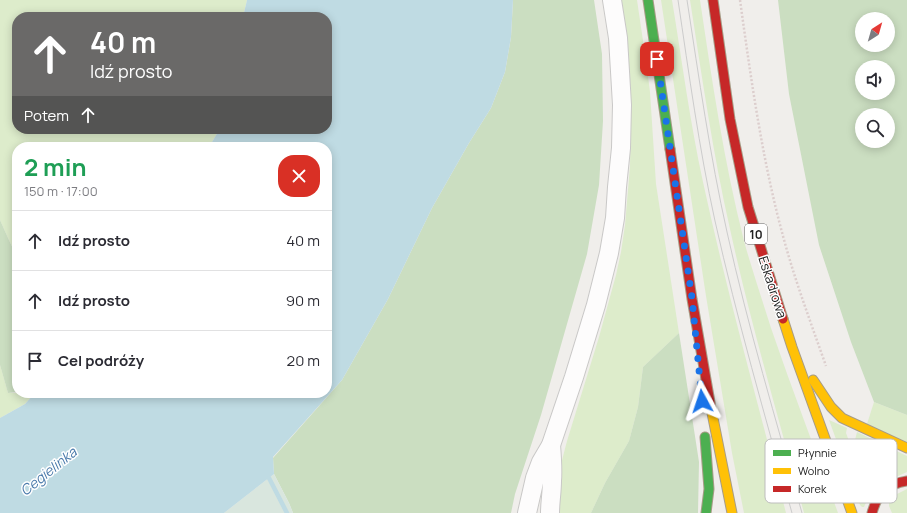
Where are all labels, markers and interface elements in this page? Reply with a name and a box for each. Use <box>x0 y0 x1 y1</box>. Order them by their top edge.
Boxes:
north arrow <box>855 12 895 52</box>
map controls <box>855 12 895 148</box>
text: 40 m <box>90 23 156 61</box>
icon: ahead <box>24 28 76 80</box>
pin <box>640 42 674 76</box>
icon: arrive <box>646 48 668 70</box>
text: Idź prosto <box>90 59 172 83</box>
button: sound <box>855 60 895 100</box>
icon: ahead <box>77 104 99 126</box>
text: Potem <box>24 105 69 126</box>
button: search <box>855 108 895 148</box>
text: 2 min <box>24 150 86 183</box>
button: close <box>278 155 320 197</box>
text: 150 m · 17:00 <box>24 182 98 200</box>
road number: 10 <box>745 224 767 244</box>
icon: ahead <box>24 230 46 252</box>
text: Idź prosto <box>58 230 130 251</box>
text: 40 m <box>286 230 320 251</box>
street label: Eskadrowa <box>754 254 792 320</box>
icon: ahead <box>24 290 46 312</box>
text: Idź prosto <box>58 290 130 311</box>
text: 90 m <box>286 290 320 311</box>
icon: arrive <box>24 350 46 372</box>
text: Cel podróży <box>58 350 144 371</box>
text: 20 m <box>287 350 320 371</box>
position arrow <box>681 380 723 422</box>
legend <box>765 439 897 503</box>
water label: Cegielinka <box>16 442 81 500</box>
text: Płynnie <box>798 445 837 460</box>
text: Wolno <box>798 463 830 478</box>
text: Korek <box>798 481 827 496</box>

